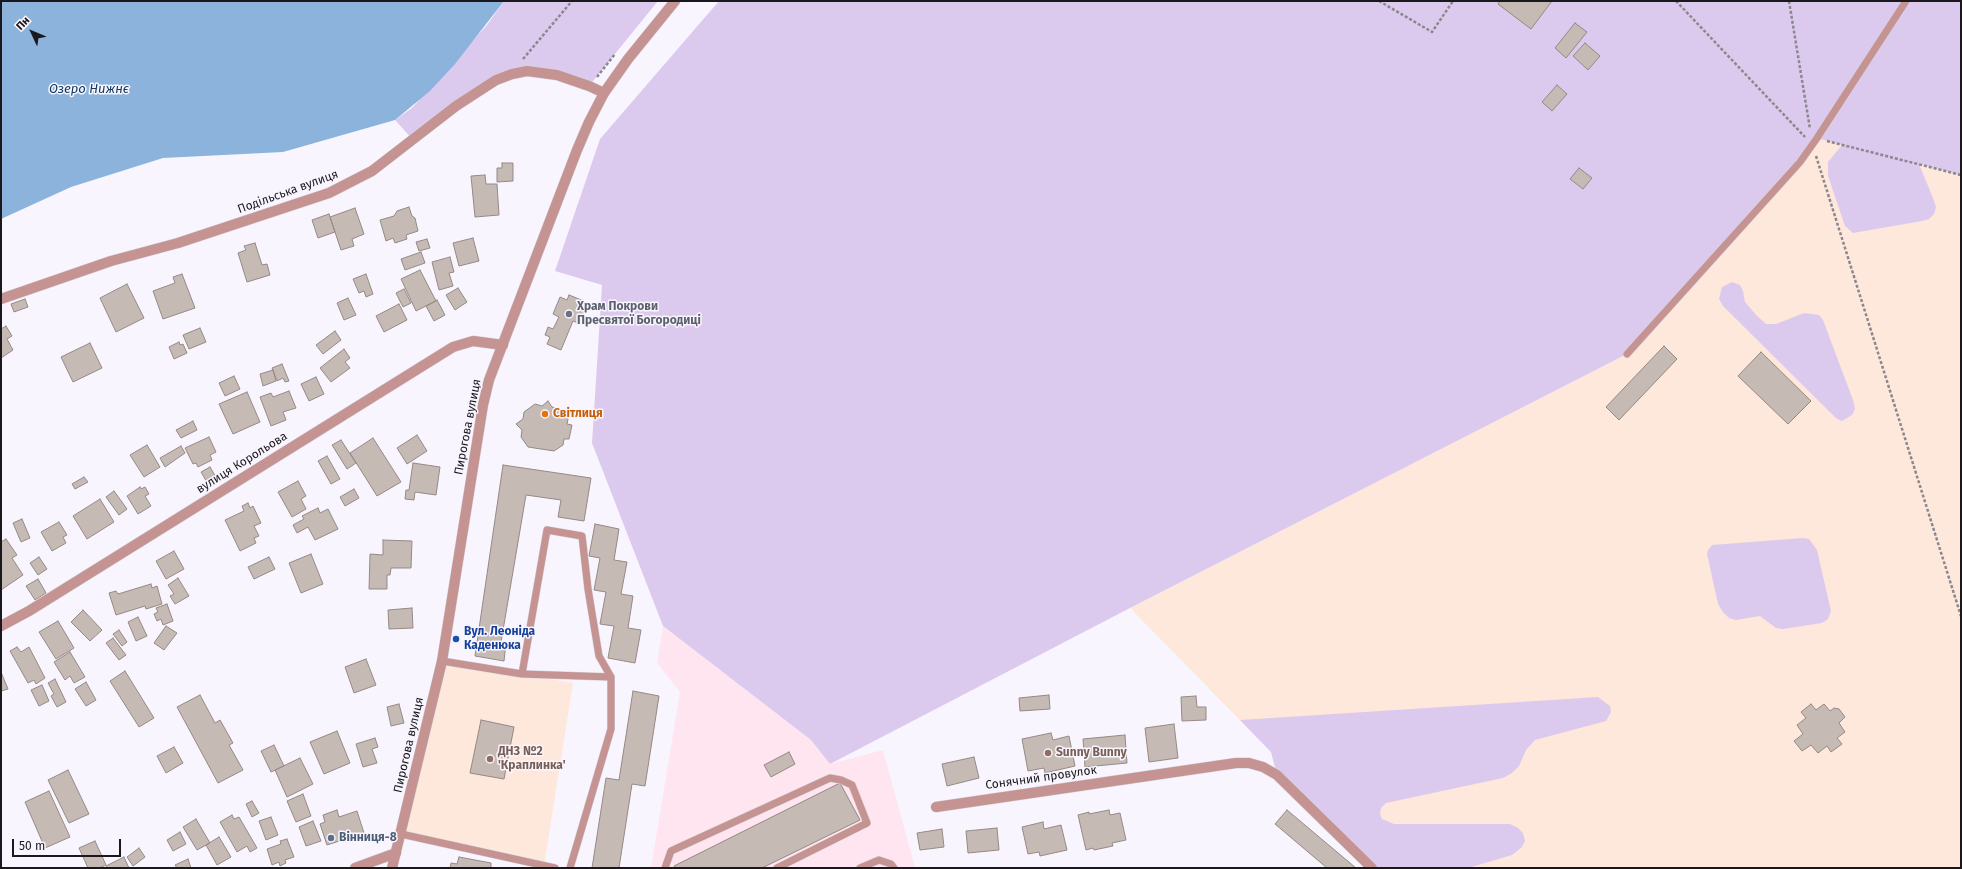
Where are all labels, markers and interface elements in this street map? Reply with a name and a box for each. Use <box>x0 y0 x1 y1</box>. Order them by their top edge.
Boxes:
north arrow <box>12 12 52 52</box>
text: Пн <box>14 14 32 33</box>
water label: Озеро Нижнє <box>49 81 129 97</box>
street label: Подільська вулиця <box>236 167 340 217</box>
place label: Храм Покрови Пресвятої Богородиці <box>577 300 701 328</box>
marker: Храм Покрови Пресвятої Богородиці <box>564 309 574 319</box>
street label: Пирогова вулиця <box>452 378 484 476</box>
place label: Світлиця <box>553 407 603 421</box>
marker: Світлиця <box>540 409 550 419</box>
street label: вулиця Корольова <box>194 429 290 497</box>
place label: Вул. Леоніда Каденюка <box>464 625 535 653</box>
marker: Вул. Леоніда Каденюка <box>451 634 461 644</box>
street label: Пирогова вулиця <box>391 696 427 794</box>
place label: ДНЗ №2 'Краплинка' <box>498 745 566 773</box>
place label: Sunny Bunny <box>1056 746 1127 760</box>
marker: Sunny Bunny <box>1043 748 1053 758</box>
marker: ДНЗ №2 'Краплинка' <box>485 754 495 764</box>
street label: Сонячний провулок <box>984 763 1098 793</box>
scale bar <box>14 831 123 857</box>
place label: Вінниця-8 <box>339 831 397 845</box>
marker: Вінниця-8 <box>326 833 336 843</box>
text: 50 m <box>19 839 45 853</box>

